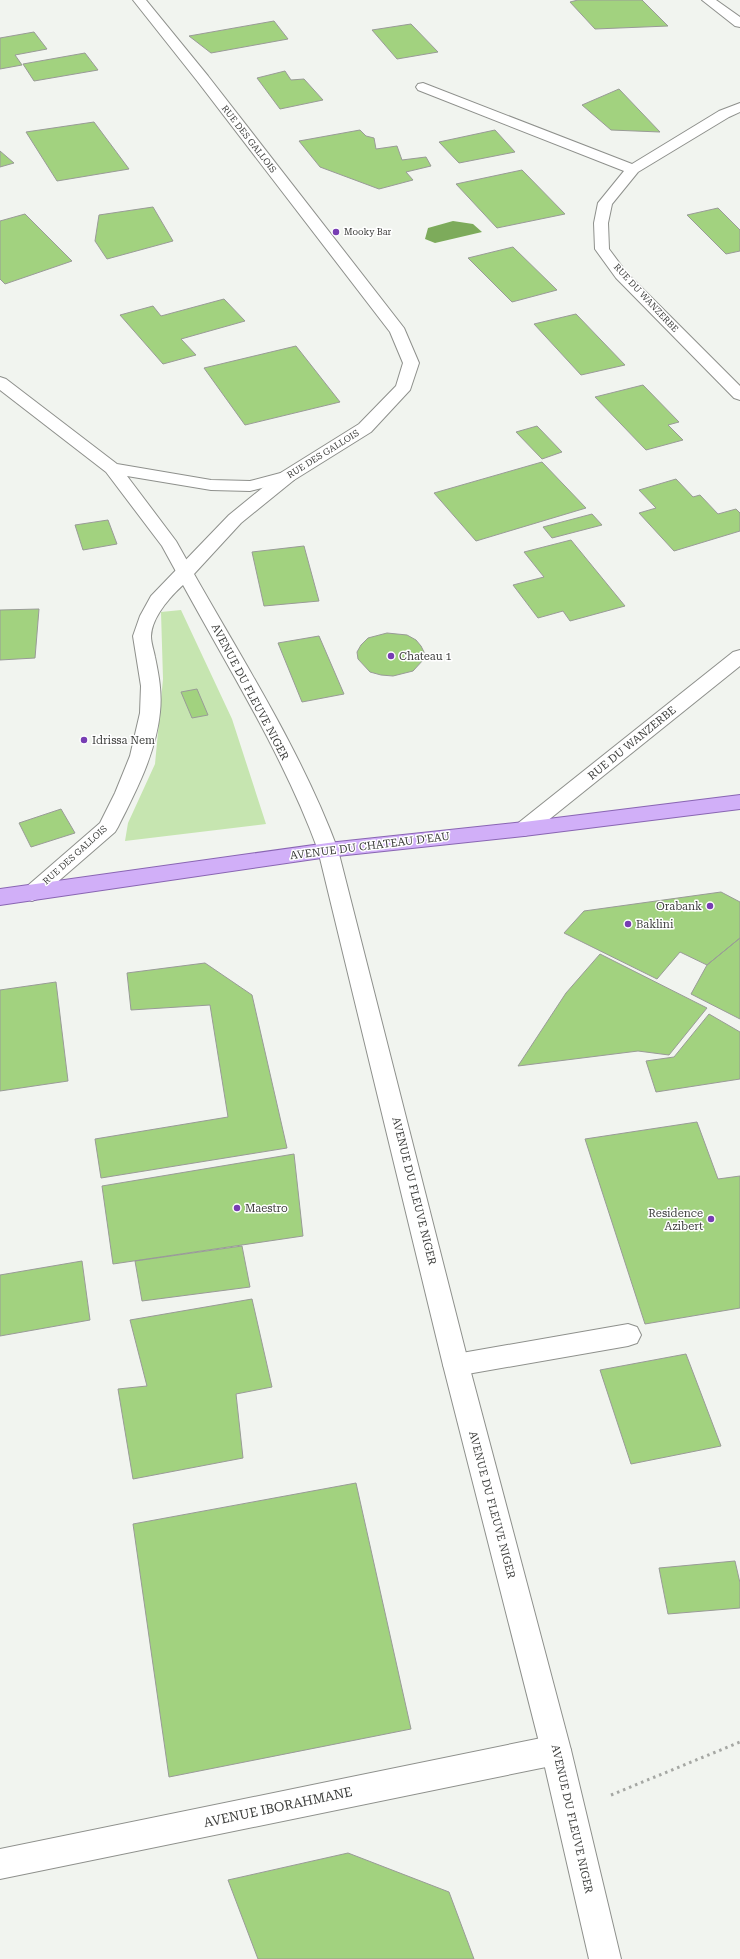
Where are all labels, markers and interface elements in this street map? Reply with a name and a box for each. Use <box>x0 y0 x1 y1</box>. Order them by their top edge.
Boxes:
street label: RUE DES GALLOIS <box>220 103 279 175</box>
marker: Mooky Bar <box>331 227 341 237</box>
place label: Mooky Bar <box>344 227 392 237</box>
street label: RUE DU WANZERBE <box>612 262 680 334</box>
street label: RUE DES GALLOIS <box>285 428 361 480</box>
street label: AVENUE DU FLEUVE NIGER <box>208 622 292 763</box>
place label: Chateau 1 <box>399 650 452 663</box>
marker: Chateau 1 <box>386 651 396 661</box>
street label: RUE DU WANZERBE <box>585 704 679 782</box>
place label: Idrissa Nem <box>92 734 155 747</box>
marker: Idrissa Nem <box>79 735 89 745</box>
street label: RUE DES GALLOIS <box>41 823 109 886</box>
street label: AVENUE DU CHATEAU D'EAU <box>289 830 451 862</box>
place label: Orabank <box>656 900 702 913</box>
marker: Orabank <box>705 901 715 911</box>
place label: Baklini <box>636 918 674 931</box>
marker: Baklini <box>623 919 633 929</box>
street label: AVENUE DU FLEUVE NIGER <box>389 1116 439 1267</box>
place label: Maestro <box>245 1202 288 1215</box>
marker: Maestro <box>232 1203 242 1213</box>
place label: Residence Azibert <box>648 1207 703 1233</box>
marker: Residence Azibert <box>706 1214 716 1224</box>
street label: AVENUE DU FLEUVE NIGER <box>466 1430 518 1581</box>
street label: AVENUE DU FLEUVE NIGER <box>549 1743 596 1895</box>
street label: AVENUE IBORAHMANE <box>202 1784 354 1830</box>

